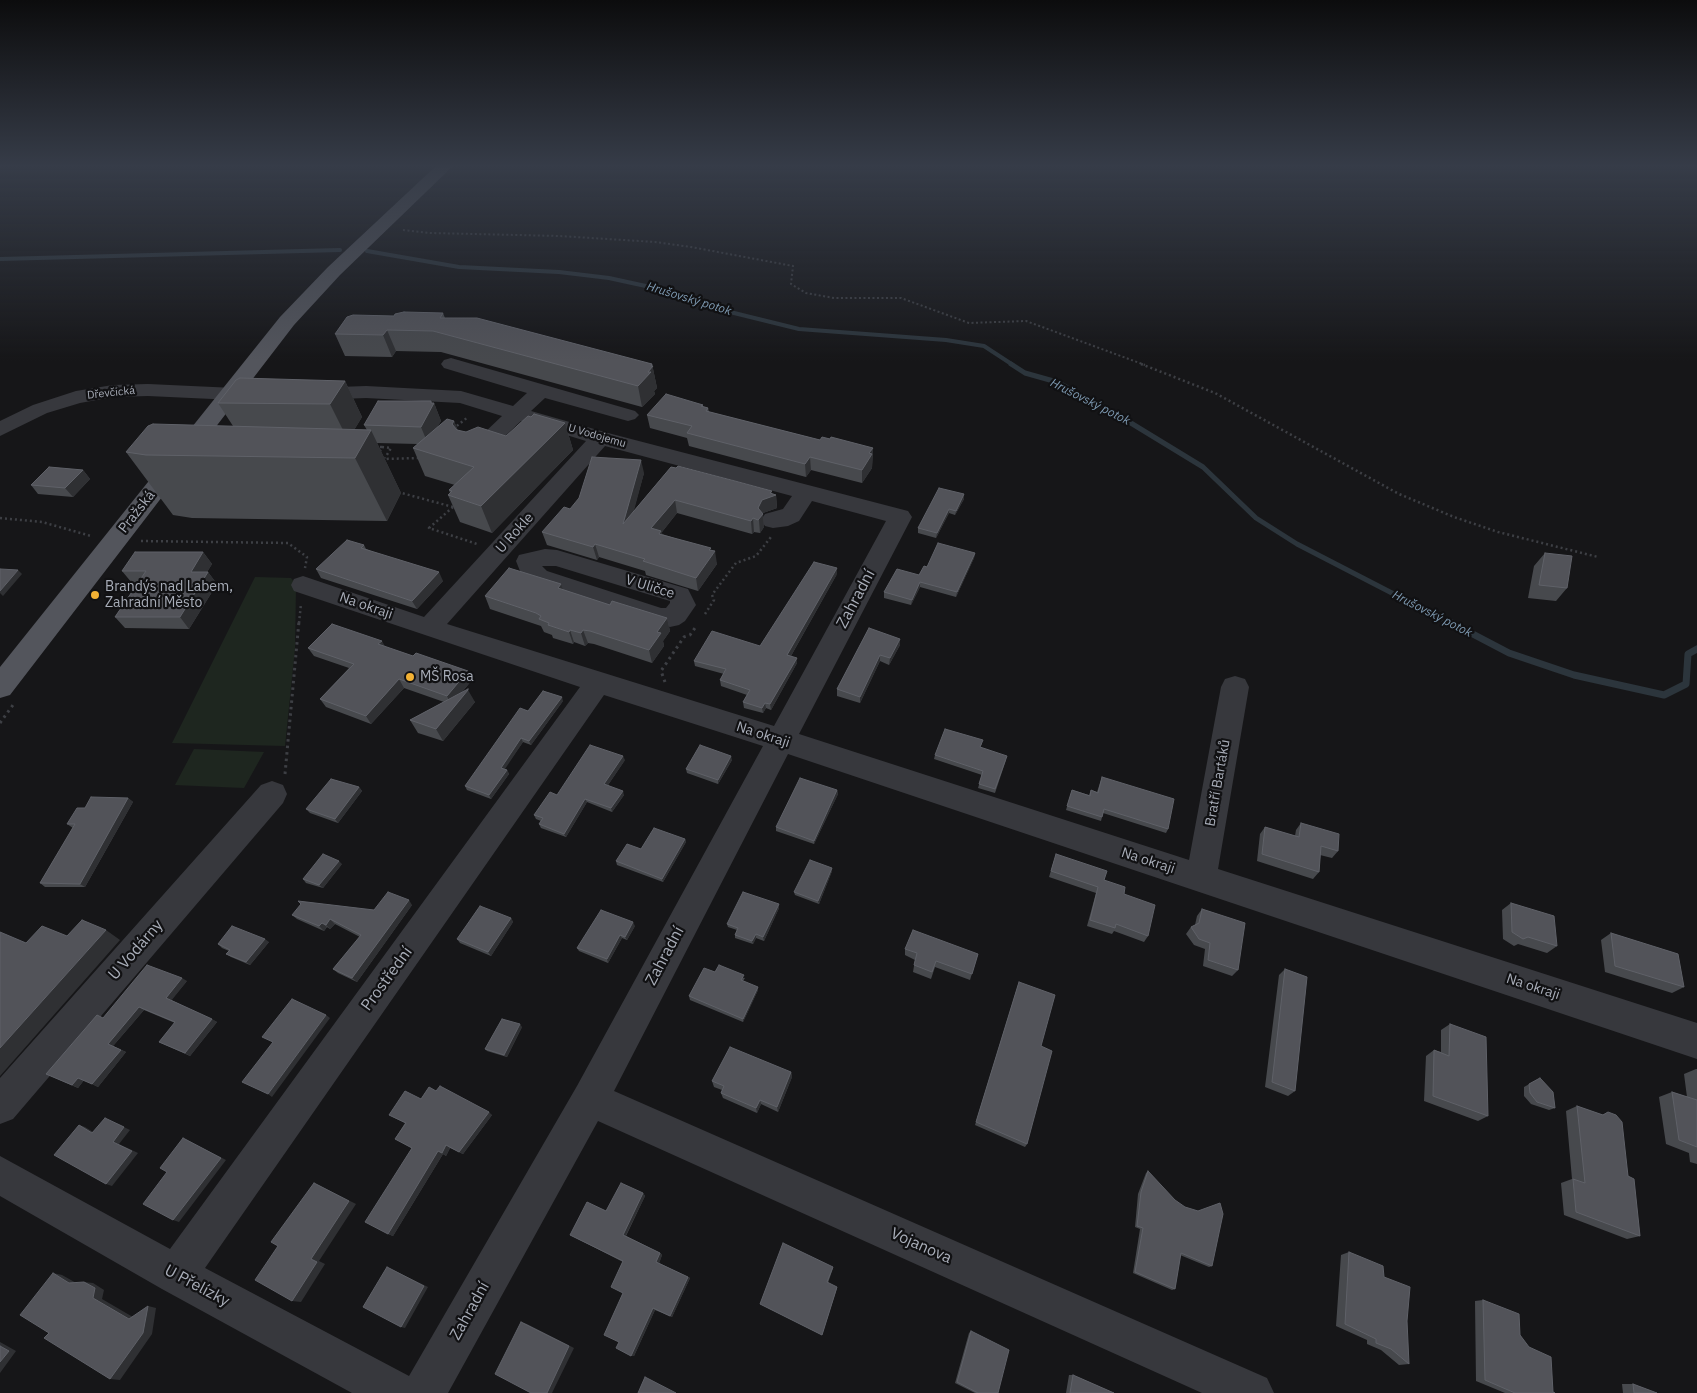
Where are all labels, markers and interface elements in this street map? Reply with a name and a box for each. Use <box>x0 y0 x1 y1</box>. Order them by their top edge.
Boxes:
water label: Hrušovský potok <box>645 279 733 319</box>
water label: Hrušovský potok <box>1048 376 1132 428</box>
street label: Dřevčická <box>86 384 136 402</box>
street label: U Vodojemu <box>566 421 628 451</box>
street label: Pražská <box>115 488 159 536</box>
street label: U Rokle <box>493 509 537 557</box>
street label: Zahradní <box>833 566 879 632</box>
street label: V Uličce <box>624 572 676 602</box>
place label: Brandýs nad Labem, Zahradní Město <box>105 579 233 612</box>
water label: Hrušovský potok <box>1390 588 1474 640</box>
marker: Brandýs nad Labem, Zahradní Město <box>89 589 101 601</box>
street label: Na okraji <box>337 589 395 623</box>
place label: MŠ Rosa <box>420 669 474 685</box>
marker: MŠ Rosa <box>404 671 416 683</box>
street label: Na okraji <box>734 718 792 752</box>
street label: Bratří Bartáků <box>1202 738 1234 828</box>
street label: Na okraji <box>1119 844 1177 878</box>
street label: U Vodárny <box>105 916 167 984</box>
street label: Zahradní <box>642 923 688 989</box>
street label: Prostřední <box>357 943 417 1015</box>
street label: Na okraji <box>1504 970 1562 1004</box>
street label: Vojanova <box>887 1224 955 1268</box>
street label: U Přelízky <box>161 1261 233 1311</box>
street label: Zahradní <box>446 1279 494 1343</box>

